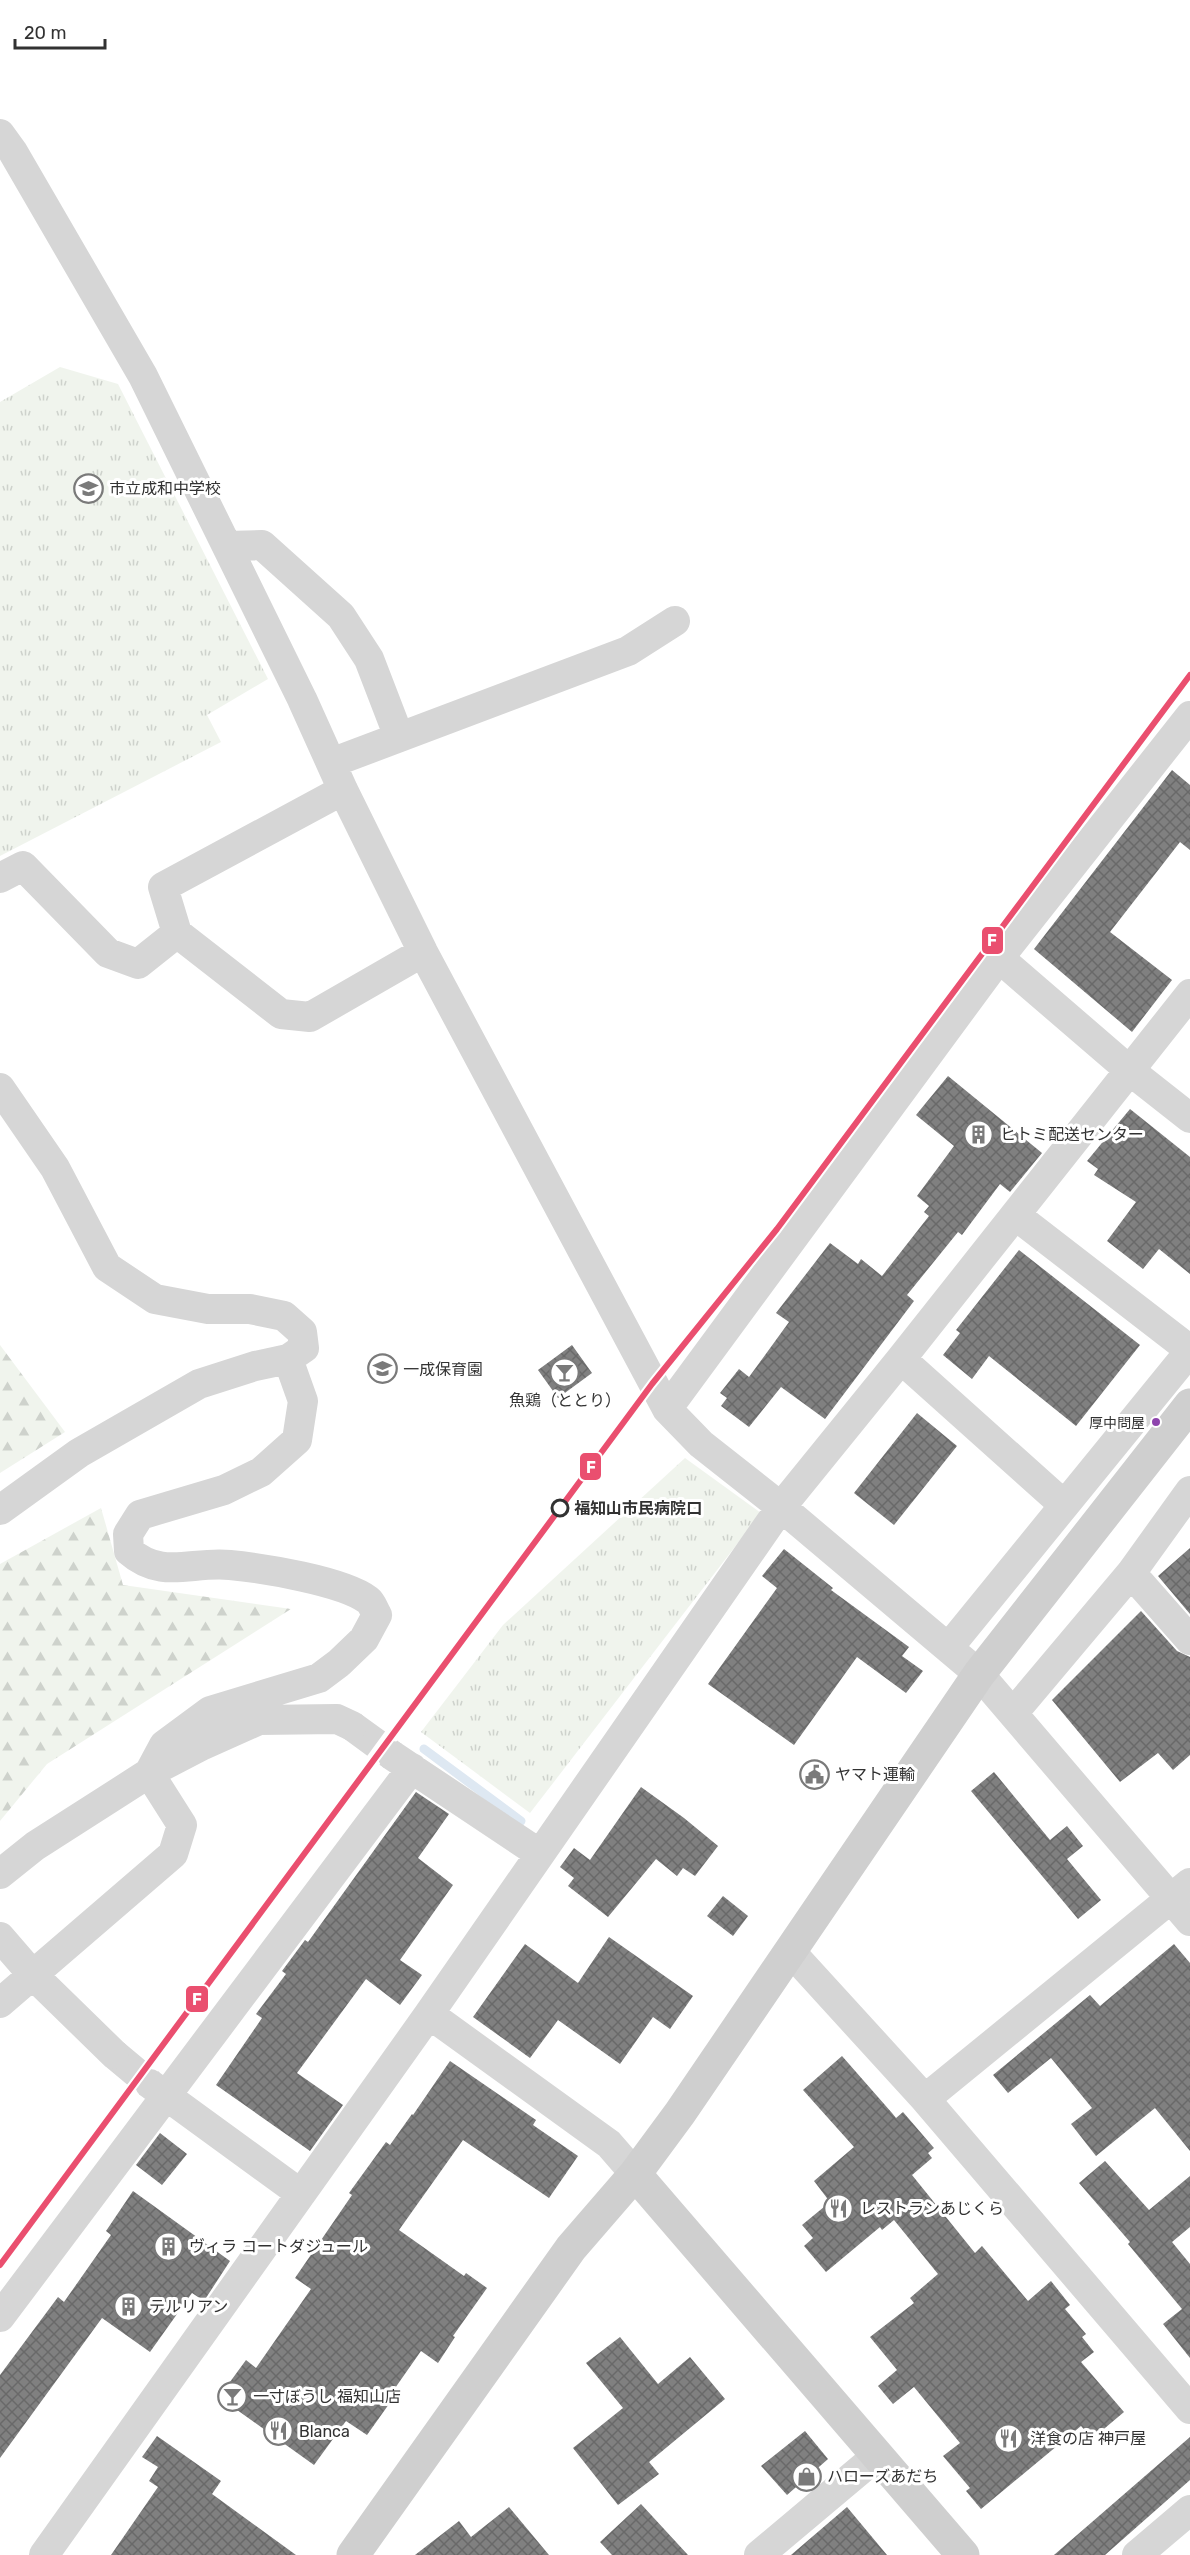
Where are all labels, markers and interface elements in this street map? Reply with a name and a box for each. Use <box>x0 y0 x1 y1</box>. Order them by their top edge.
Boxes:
scale bar <box>15 12 105 50</box>
text: 20 m <box>24 22 66 44</box>
school or university icon: 市立成和中学校 <box>72 472 104 504</box>
place label: 市立成和中学校 <box>109 479 221 498</box>
line badge: F <box>981 926 1004 955</box>
text: F <box>987 931 997 950</box>
building icon: ヒトミ配送センター <box>963 1118 995 1150</box>
place label: ヒトミ配送センター <box>1000 1125 1144 1144</box>
school or university icon: 一成保育園 <box>366 1353 398 1385</box>
bar icon: 魚鶏（ととり） <box>549 1356 581 1388</box>
place label: 一成保育園 <box>403 1360 483 1379</box>
place label: 魚鶏（ととり） <box>509 1391 621 1410</box>
place label: 厚中問屋 <box>1089 1415 1145 1432</box>
marker: 厚中問屋 <box>1150 1416 1162 1428</box>
line badge: F <box>579 1452 602 1481</box>
text: F <box>586 1458 596 1477</box>
marker: 福知山市民病院口 <box>551 1499 569 1517</box>
place label: 福知山市民病院口 <box>574 1499 702 1518</box>
public building icon: ヤマト運輸 <box>798 1758 830 1790</box>
place label: ヤマト運輸 <box>835 1765 915 1784</box>
line badge: F <box>185 1985 209 2013</box>
text: F <box>192 1990 202 2009</box>
restaurant icon: レストランあじくら <box>823 2192 855 2224</box>
place label: レストランあじくら <box>860 2199 1004 2218</box>
building icon: ヴィラ コートダジュール <box>152 2230 184 2262</box>
place label: ヴィラ コートダジュール <box>189 2237 368 2256</box>
building icon: テルリアン <box>112 2290 144 2322</box>
place label: テルリアン <box>149 2297 228 2316</box>
bar icon: 一寸ぼうし 福知山店 <box>216 2380 248 2412</box>
place label: 一寸ぼうし 福知山店 <box>253 2387 401 2406</box>
restaurant icon: Blanca <box>262 2415 294 2447</box>
place label: Blanca <box>299 2422 350 2441</box>
restaurant icon: 洋食の店 神戸屋 <box>993 2422 1025 2454</box>
place label: 洋食の店 神戸屋 <box>1030 2429 1146 2448</box>
shop icon: ハローズあだち <box>790 2460 822 2492</box>
place label: ハローズあだち <box>827 2467 938 2486</box>

